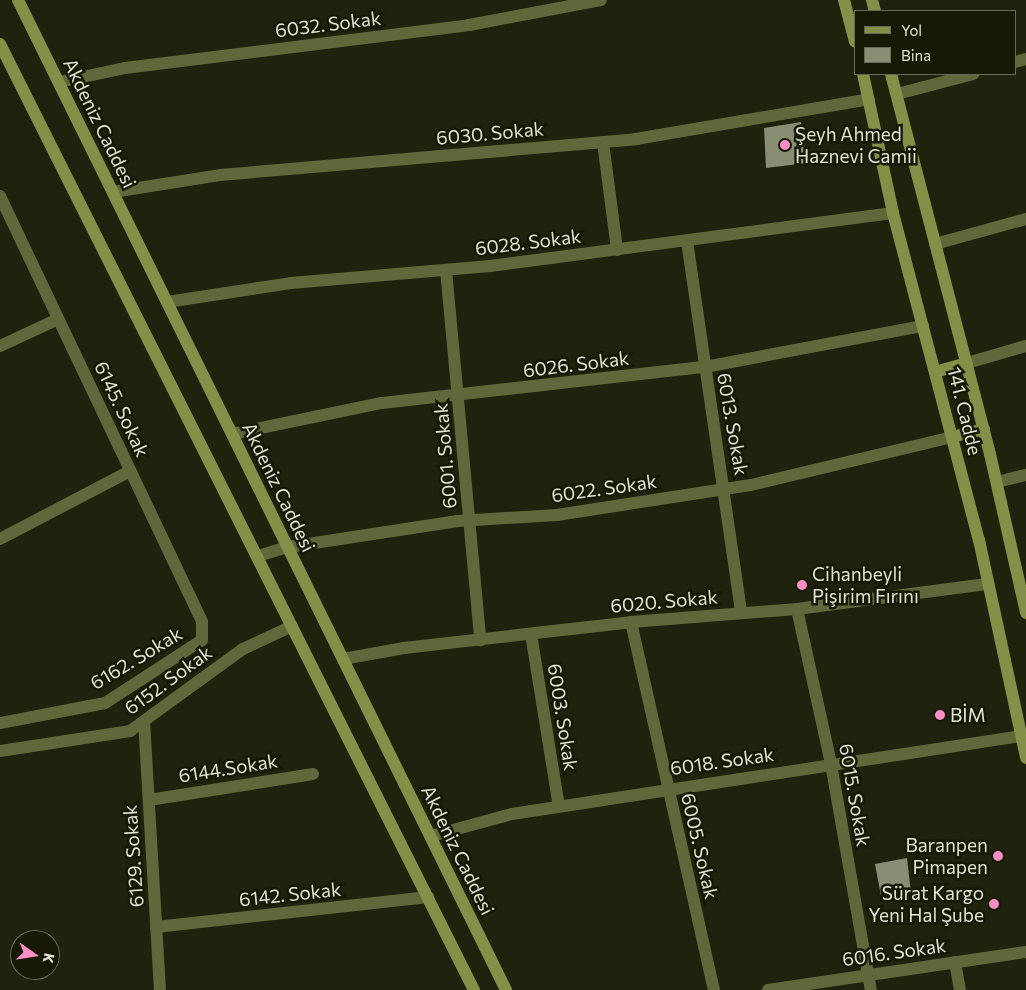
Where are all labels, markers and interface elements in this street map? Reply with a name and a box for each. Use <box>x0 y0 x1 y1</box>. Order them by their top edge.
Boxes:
street label: 6032. Sokak <box>274 6 382 42</box>
legend <box>854 10 1016 75</box>
text: Yol <box>901 21 922 39</box>
text: Bina <box>901 46 931 64</box>
street label: Akdeniz Caddesi <box>59 54 141 192</box>
street label: 6030. Sokak <box>435 117 545 149</box>
place label: Şeyh Ahmed Haznevi Camii <box>795 123 917 167</box>
marker: Şeyh Ahmed Haznevi Camii <box>779 139 791 151</box>
street label: 6028. Sokak <box>474 224 582 260</box>
street label: 6026. Sokak <box>522 346 630 382</box>
street label: 6145. Sokak <box>90 358 154 460</box>
street label: 141. Cadde <box>943 365 987 457</box>
street label: 6013. Sokak <box>713 371 753 477</box>
street label: 6001. Sokak <box>429 402 461 510</box>
street label: Akdeniz Caddesi <box>238 418 320 556</box>
street label: 6022. Sokak <box>550 469 658 507</box>
place label: Cihanbeyli Pişirim Fırını <box>812 563 919 607</box>
marker: Cihanbeyli Pişirim Fırını <box>796 579 808 591</box>
street label: 6020. Sokak <box>609 585 719 617</box>
street label: 6162. Sokak <box>86 622 186 694</box>
street label: 6152. Sokak <box>120 641 216 719</box>
street label: 6003. Sokak <box>543 662 583 772</box>
place label: BİM <box>950 704 986 726</box>
marker: BİM <box>934 709 946 721</box>
street label: 6018. Sokak <box>669 742 775 780</box>
street label: 6015. Sokak <box>835 742 875 848</box>
street label: 6144.Sokak <box>177 749 279 787</box>
street label: Akdeniz Caddesi <box>417 781 499 919</box>
street label: 6005. Sokak <box>677 791 723 901</box>
street label: 6129. Sokak <box>118 804 148 908</box>
place label: Baranpen Pimapen <box>905 834 988 878</box>
marker: Baranpen Pimapen <box>992 850 1004 862</box>
street label: 6142. Sokak <box>238 877 342 911</box>
place label: Sürat Kargo Yeni Hal Şube <box>868 882 984 926</box>
marker: Sürat Kargo Yeni Hal Şube <box>988 898 1000 910</box>
north arrow <box>10 930 60 980</box>
street label: 6016. Sokak <box>841 933 947 971</box>
text: K <box>40 952 59 965</box>

